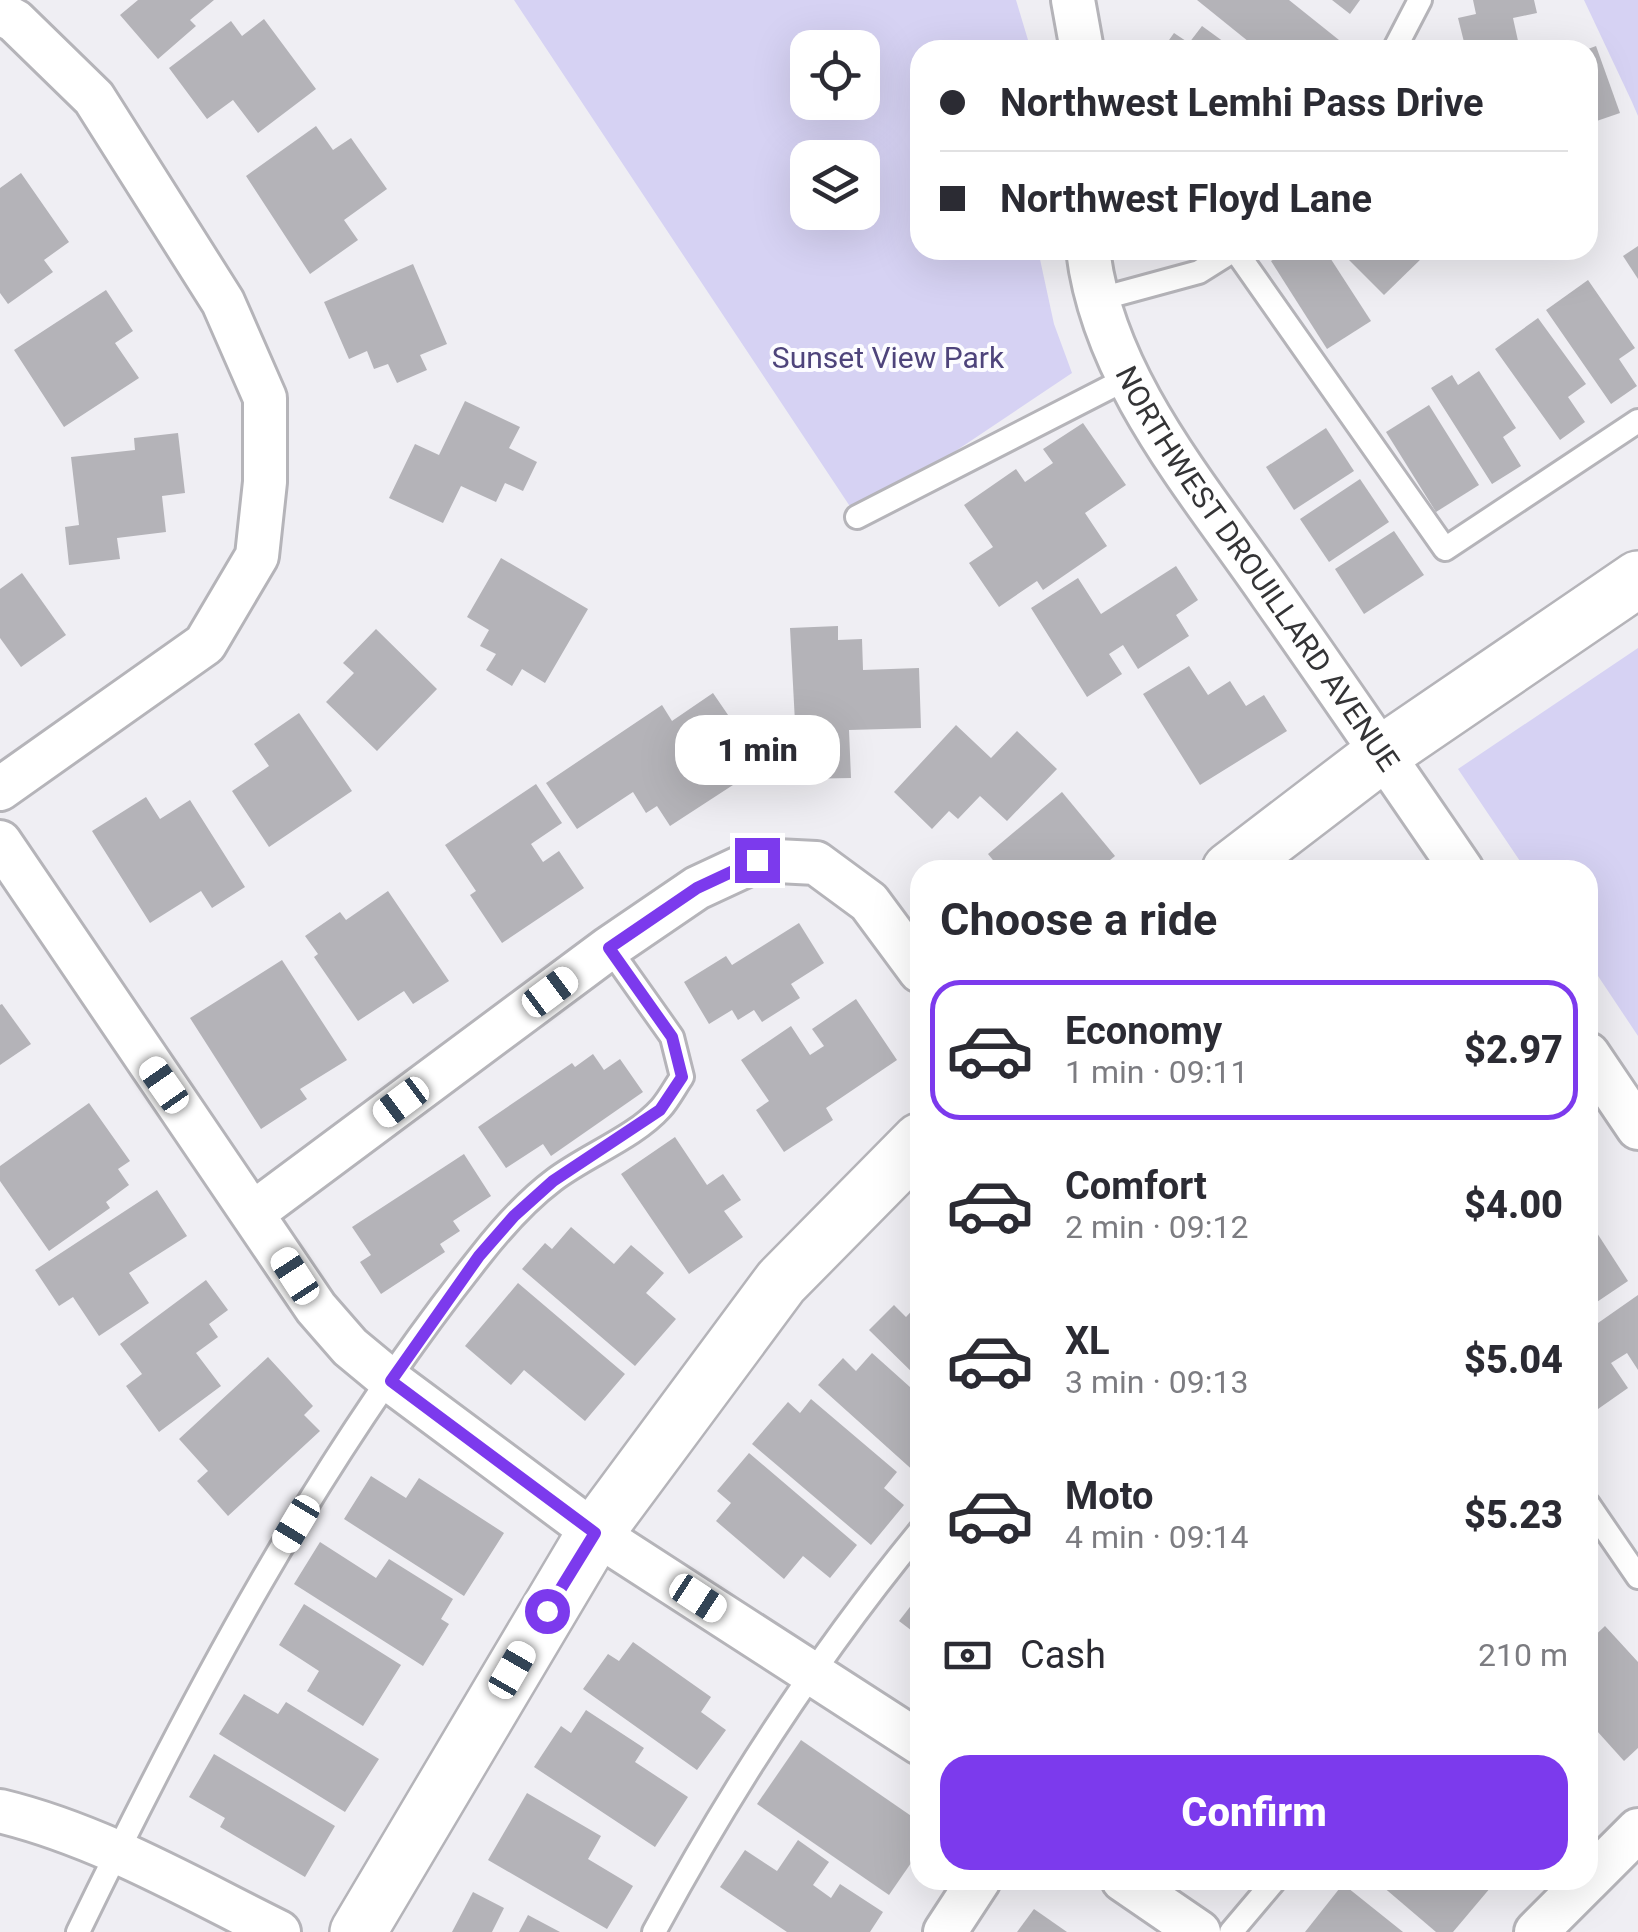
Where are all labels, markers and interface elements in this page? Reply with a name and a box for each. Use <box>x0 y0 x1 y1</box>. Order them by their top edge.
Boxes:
map controls <box>790 30 880 230</box>
button: locate <box>790 30 880 120</box>
text: Northwest Lemhi Pass Drive <box>1000 81 1484 125</box>
button: layers <box>790 140 880 230</box>
text: Northwest Floyd Lane <box>1000 177 1372 221</box>
park label: Sunset View Park <box>772 340 1005 375</box>
street label: NORTHWEST DROUILLARD AVENUE <box>1108 360 1407 778</box>
callout: 1 min <box>674 715 840 785</box>
text: 1 min <box>717 731 798 769</box>
route end <box>735 838 780 883</box>
text: Choose a ride <box>940 893 1217 946</box>
car <box>517 962 583 1022</box>
icon: car <box>945 1005 1035 1095</box>
text: Economy <box>1065 1009 1222 1053</box>
text: $2.97 <box>1464 1028 1563 1072</box>
car <box>135 1052 193 1118</box>
text: 1 min · 09:11 <box>1065 1053 1248 1091</box>
car <box>368 1072 434 1132</box>
icon: car <box>945 1160 1035 1250</box>
text: Comfort <box>1065 1164 1207 1208</box>
text: $4.00 <box>1464 1183 1563 1227</box>
text: 2 min · 09:12 <box>1065 1208 1248 1246</box>
car <box>266 1243 324 1309</box>
icon: car <box>945 1315 1035 1405</box>
text: XL <box>1065 1319 1110 1363</box>
text: $5.04 <box>1464 1338 1563 1382</box>
text: 3 min · 09:13 <box>1065 1363 1248 1401</box>
icon: car <box>945 1470 1035 1560</box>
text: Moto <box>1065 1474 1154 1518</box>
car <box>268 1491 324 1557</box>
text: $5.23 <box>1464 1493 1563 1537</box>
text: 4 min · 09:14 <box>1065 1518 1248 1556</box>
car <box>665 1569 731 1627</box>
route start <box>525 1589 570 1634</box>
icon: cash <box>940 1628 995 1683</box>
text: Cash <box>1020 1633 1106 1677</box>
text: 210 m <box>1478 1636 1568 1674</box>
car <box>484 1637 540 1703</box>
button: Confirm <box>940 1755 1568 1870</box>

